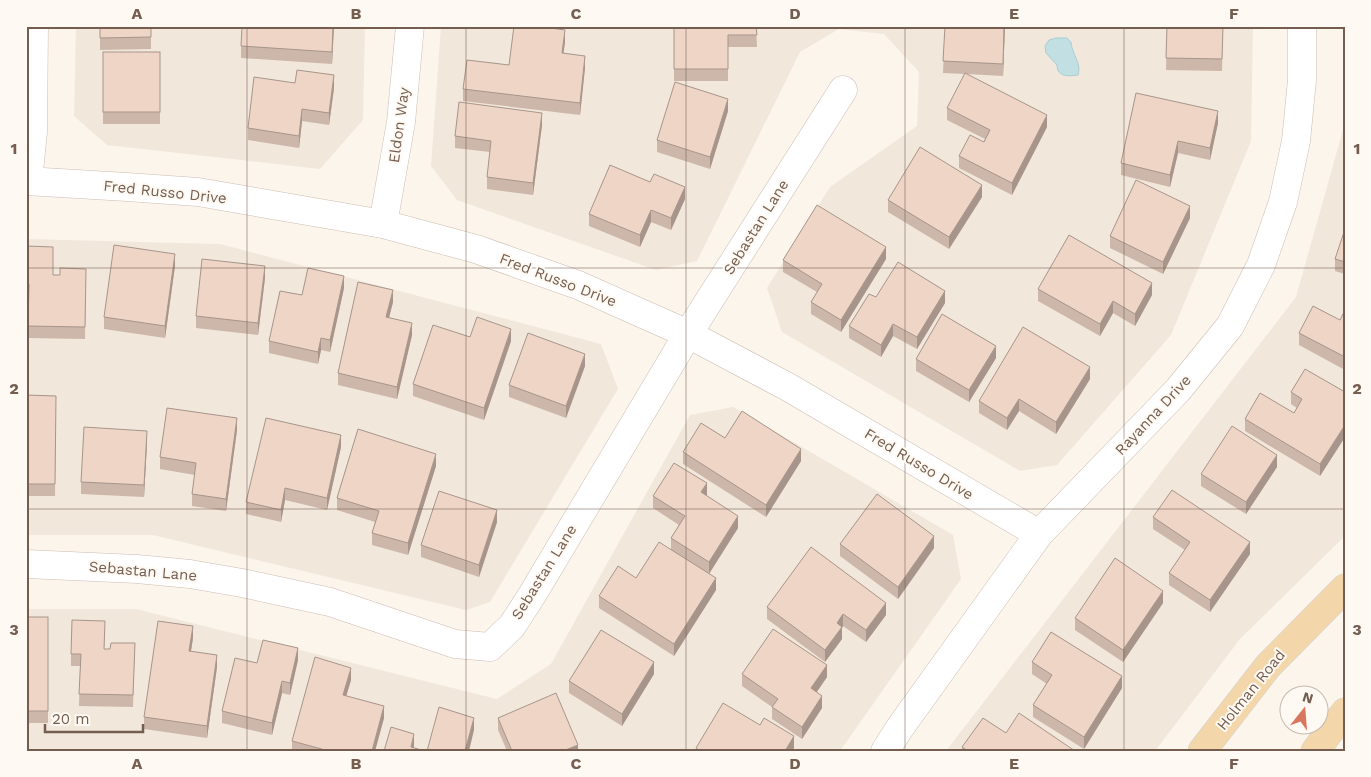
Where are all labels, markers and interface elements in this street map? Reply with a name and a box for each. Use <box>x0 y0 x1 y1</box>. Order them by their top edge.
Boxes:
text: A <box>132 4 143 23</box>
text: B <box>351 4 362 23</box>
text: C <box>571 4 582 23</box>
text: D <box>789 4 801 23</box>
text: E <box>1009 4 1019 23</box>
text: F <box>1229 4 1239 23</box>
street label: Eldon Way <box>385 86 413 164</box>
text: 1 <box>11 139 17 158</box>
text: 1 <box>1354 139 1360 158</box>
street label: Sebastan Lane <box>720 176 792 278</box>
street label: Fred Russo Drive <box>102 177 228 207</box>
street label: Fred Russo Drive <box>497 249 619 311</box>
street label: Rayanna Drive <box>1111 371 1195 459</box>
text: 2 <box>9 379 19 398</box>
text: 2 <box>1352 379 1362 398</box>
street label: Fred Russo Drive <box>861 424 977 504</box>
street label: Sebastan Lane <box>508 521 580 623</box>
street label: Sebastan Lane <box>88 557 198 585</box>
text: 3 <box>9 620 19 639</box>
text: 3 <box>1352 620 1362 639</box>
street label: Holman Road <box>1213 646 1289 734</box>
north arrow <box>1278 684 1328 734</box>
text: N <box>1301 688 1315 707</box>
scale bar <box>45 702 142 734</box>
text: 20 m <box>52 710 90 728</box>
text: A <box>132 754 143 773</box>
text: B <box>351 754 362 773</box>
text: C <box>571 754 582 773</box>
text: D <box>789 754 801 773</box>
text: E <box>1009 754 1019 773</box>
text: F <box>1229 754 1239 773</box>

